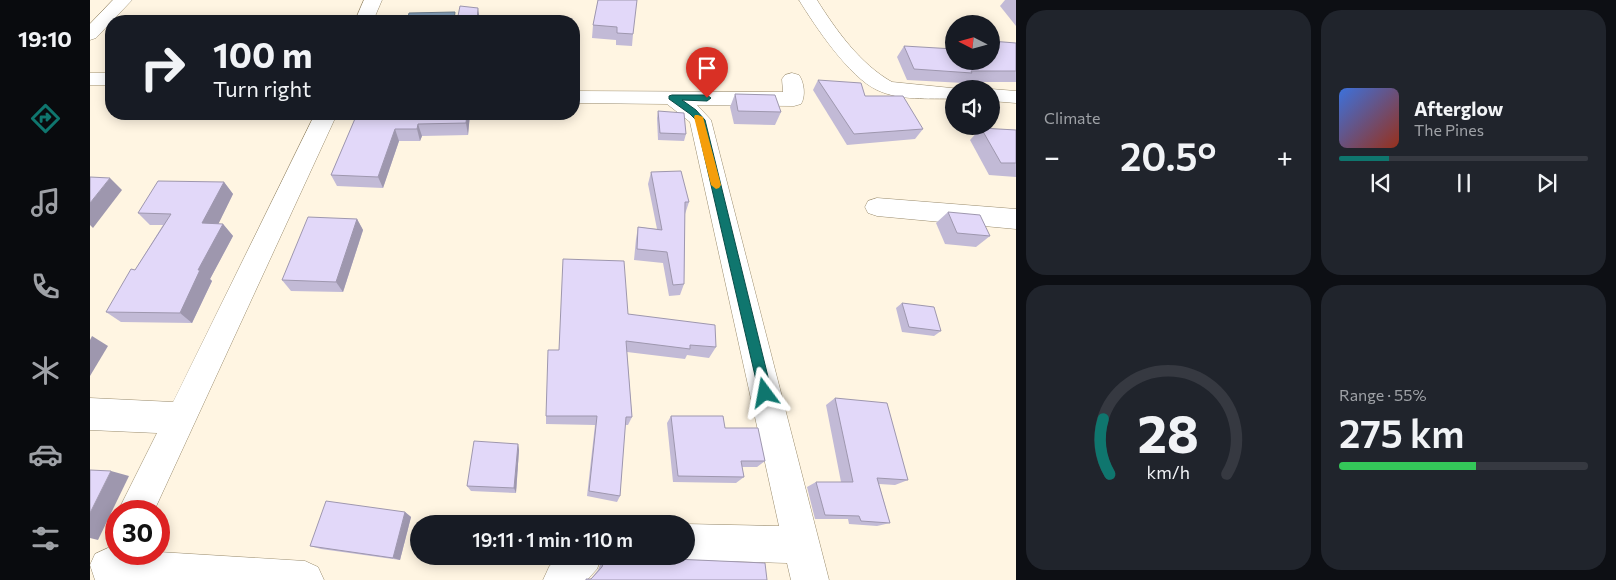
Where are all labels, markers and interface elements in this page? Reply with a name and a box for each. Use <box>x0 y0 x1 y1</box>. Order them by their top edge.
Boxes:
north arrow <box>945 15 1000 70</box>
map controls <box>945 15 1000 135</box>
text: 19:10 <box>18 25 72 52</box>
text: 100 m <box>213 32 313 75</box>
icon: right <box>130 35 195 100</box>
pin <box>686 47 728 98</box>
icon: arrive <box>693 54 721 82</box>
text: Turn right <box>213 75 311 102</box>
button: sound <box>945 80 1000 135</box>
text: Afterglow <box>1414 97 1503 120</box>
icon: directions <box>28 101 63 136</box>
text: Climate <box>1044 108 1100 127</box>
text: The Pines <box>1414 120 1484 139</box>
text: 20.5° <box>1120 132 1216 179</box>
text: − <box>1044 139 1060 173</box>
text: + <box>1277 139 1293 173</box>
icon: previous <box>1367 169 1395 197</box>
icon: pause <box>1450 169 1478 197</box>
icon: next <box>1533 169 1561 197</box>
icon: music <box>28 185 63 220</box>
icon: phone <box>28 269 63 304</box>
icon: climate <box>28 353 63 388</box>
position arrow <box>738 366 790 418</box>
text: Range · 55% <box>1339 385 1427 404</box>
text: 28 <box>1138 400 1199 464</box>
text: 275 km <box>1339 409 1465 456</box>
icon: car <box>28 437 63 472</box>
text: km/h <box>1147 461 1190 483</box>
speed limit sign: 30 <box>105 500 170 565</box>
icon: filters <box>28 521 63 556</box>
text: 19:11 · 1 min · 110 m <box>472 528 633 551</box>

